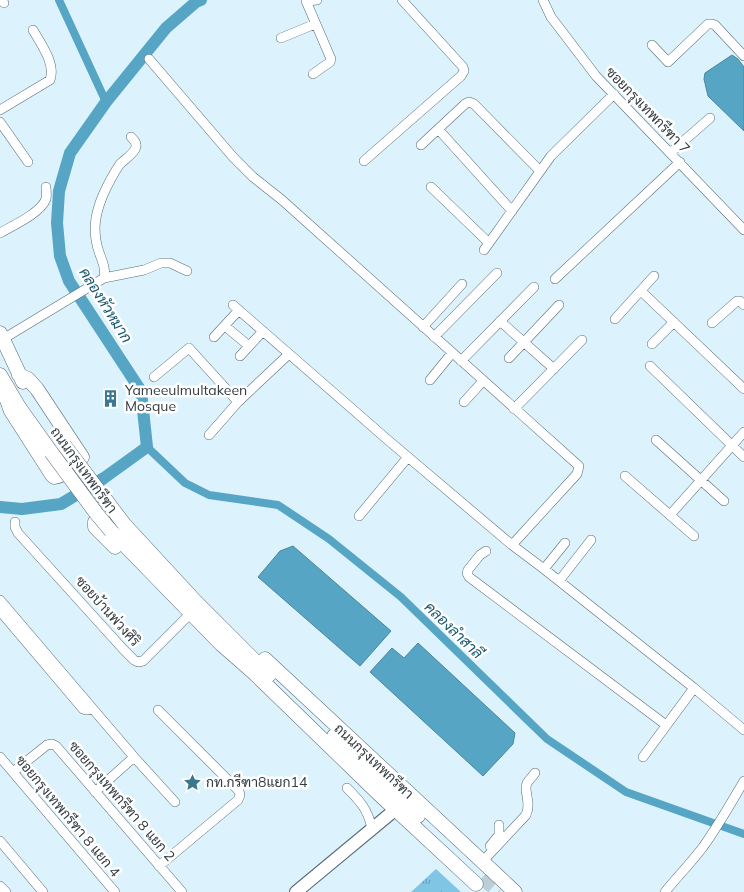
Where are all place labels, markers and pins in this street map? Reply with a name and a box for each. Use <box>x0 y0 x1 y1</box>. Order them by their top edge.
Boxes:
place label: Yameeulmultakeen Mosque <box>124 381 247 415</box>
building icon: Yameeulmultakeen Mosque <box>101 388 121 408</box>
place icon: กท.กรีฑา8แยก14 <box>182 772 202 792</box>
place label: กท.กรีฑา8แยก14 <box>206 773 308 791</box>

